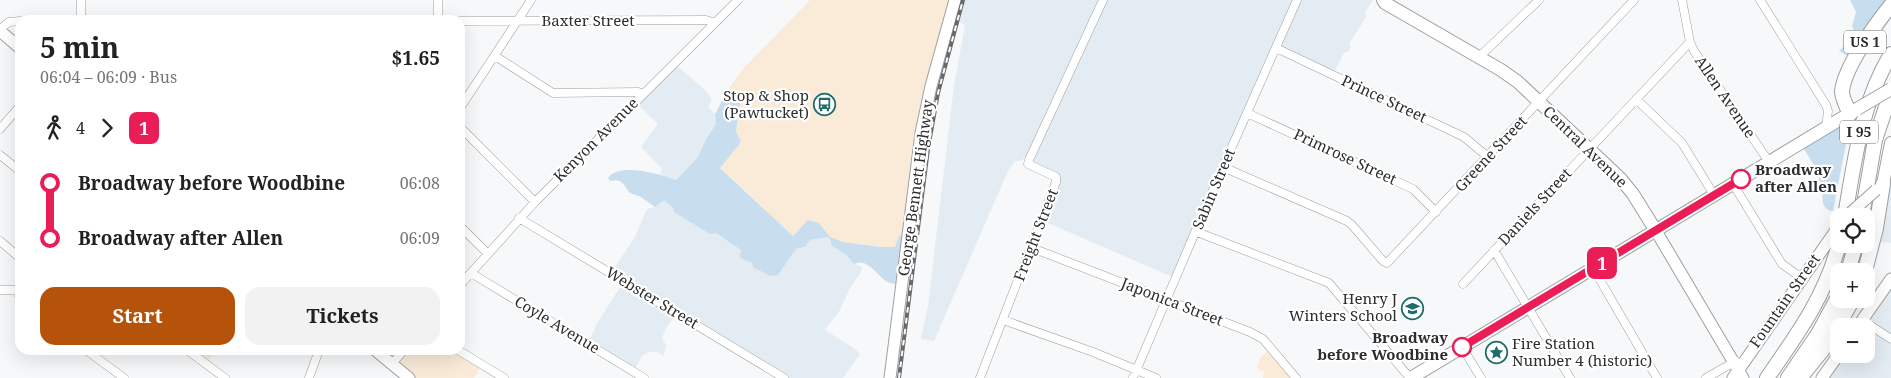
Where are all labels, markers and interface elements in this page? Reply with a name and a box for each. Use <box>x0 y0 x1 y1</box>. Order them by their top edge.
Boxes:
street label: Baxter Street <box>541 10 635 30</box>
text: 5 min <box>40 28 119 66</box>
road number: US 1 <box>1844 31 1886 54</box>
text: $1.65 <box>391 45 440 71</box>
street label: Allen Avenue <box>1691 51 1761 141</box>
text: 06:04 – 06:09 · Bus <box>40 66 177 88</box>
street label: Prince Street <box>1339 70 1430 127</box>
place label: Stop & Shop (Pawtucket) <box>723 85 809 122</box>
street label: Kenyon Avenue <box>549 93 642 186</box>
bus stop icon: Stop & Shop (Pawtucket) <box>813 93 837 117</box>
street label: George Bennett Highway <box>893 98 937 277</box>
street label: Central Avenue <box>1539 101 1632 192</box>
street label: Greene Street <box>1450 111 1531 196</box>
icon: walk <box>40 114 68 142</box>
icon: forward <box>93 114 121 142</box>
text: 1 <box>139 116 149 140</box>
text: 4 <box>76 117 85 139</box>
road number: I 95 <box>1840 120 1878 144</box>
street label: Primrose Street <box>1291 123 1400 189</box>
street label: Sabin Street <box>1187 145 1239 232</box>
place label: Broadway after Allen <box>1755 159 1837 196</box>
street label: Daniels Street <box>1493 163 1575 249</box>
marker: Broadway after Allen <box>1731 169 1751 189</box>
text: Broadway before Woodbine <box>78 170 345 196</box>
text: 06:08 <box>400 172 440 194</box>
street label: Freight Street <box>1008 186 1062 284</box>
map controls <box>1830 208 1875 363</box>
button: locate <box>1830 208 1875 253</box>
text: Broadway after Allen <box>78 225 283 251</box>
text: 06:09 <box>400 227 440 249</box>
line badge: 1 <box>1586 247 1618 279</box>
street label: Fountain Street <box>1744 250 1824 351</box>
text: 1 <box>1597 251 1607 275</box>
street label: Webster Street <box>602 262 703 333</box>
button: + <box>1830 263 1875 308</box>
street label: Japonica Street <box>1118 272 1226 330</box>
button: Start <box>40 287 235 345</box>
button: Tickets <box>245 287 440 345</box>
place label: Henry J Winters School <box>1289 288 1397 325</box>
street label: Coyle Avenue <box>511 291 604 357</box>
school or university icon: Henry J Winters School <box>1401 296 1425 320</box>
button: − <box>1830 318 1875 363</box>
place label: Broadway before Woodbine <box>1317 327 1448 364</box>
place label: Fire Station Number 4 (historic) <box>1512 333 1652 370</box>
marker: Broadway before Woodbine <box>1452 337 1472 357</box>
place icon: Fire Station Number 4 (historic) <box>1484 341 1508 365</box>

